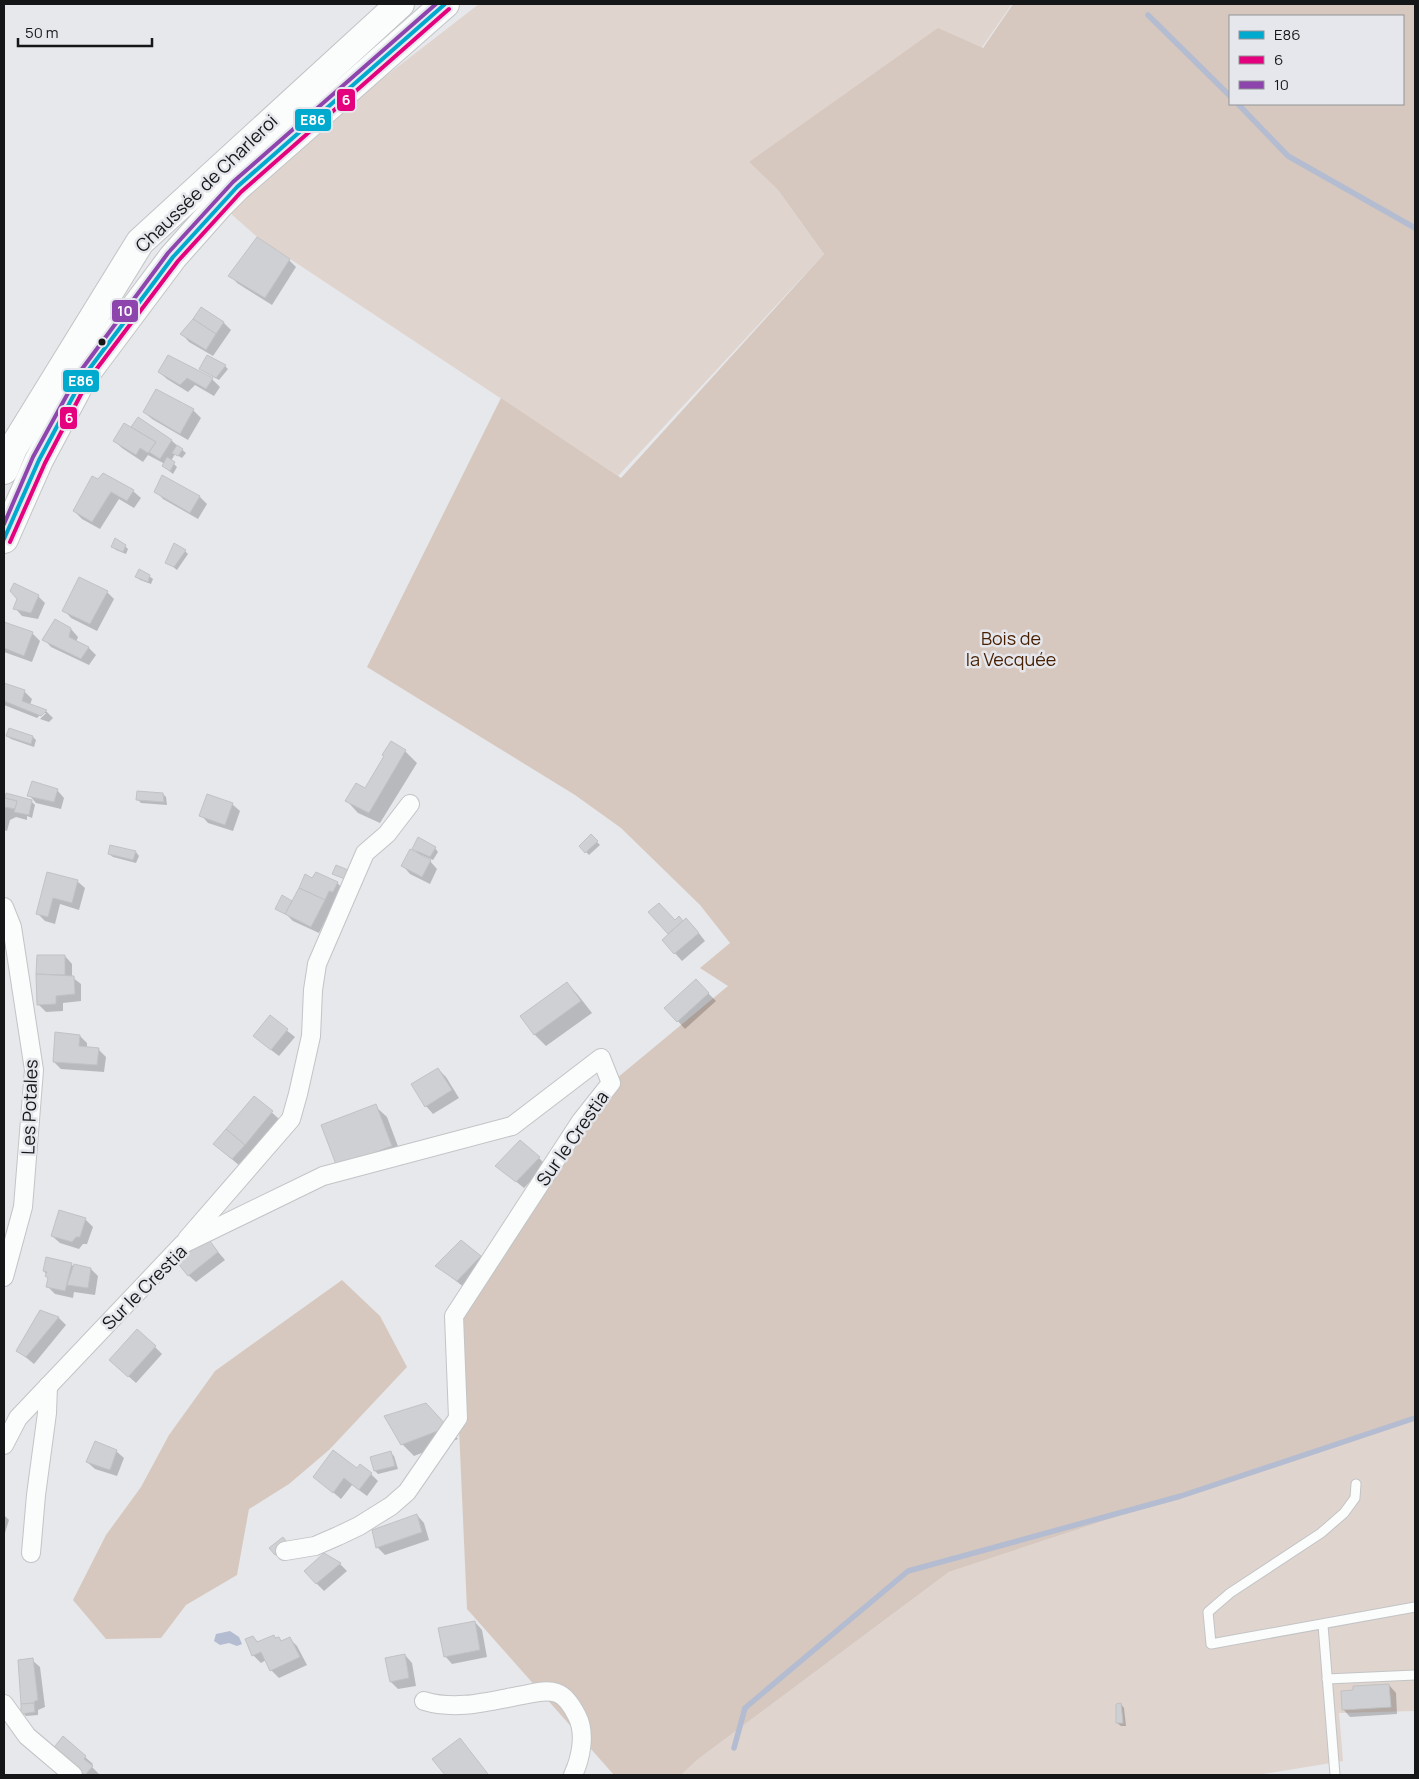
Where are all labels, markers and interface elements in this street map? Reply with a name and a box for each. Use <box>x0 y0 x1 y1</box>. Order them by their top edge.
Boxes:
scale bar <box>18 15 151 47</box>
legend <box>1229 15 1404 105</box>
text: 50 m <box>25 22 59 43</box>
text: E86 <box>1274 24 1301 45</box>
text: 6 <box>1274 49 1283 70</box>
text: 10 <box>1274 74 1289 95</box>
line badge: 6 <box>336 88 356 112</box>
text: 6 <box>342 90 350 109</box>
line badge: E86 <box>294 108 332 132</box>
street label: Chaussée de Charleroi <box>130 109 282 257</box>
text: E86 <box>300 110 326 129</box>
line badge: 10 <box>111 299 139 323</box>
text: 10 <box>117 301 133 320</box>
unlabelled marker <box>97 337 107 347</box>
line badge: E86 <box>62 369 100 393</box>
text: E86 <box>68 371 94 390</box>
line badge: 6 <box>59 406 78 430</box>
text: 6 <box>65 408 73 427</box>
park label: Bois de la Vecquée <box>966 626 1056 671</box>
street label: Les Potales <box>15 1059 43 1155</box>
street label: Sur le Crestia <box>530 1086 614 1190</box>
street label: Sur le Crestia <box>96 1239 192 1335</box>

